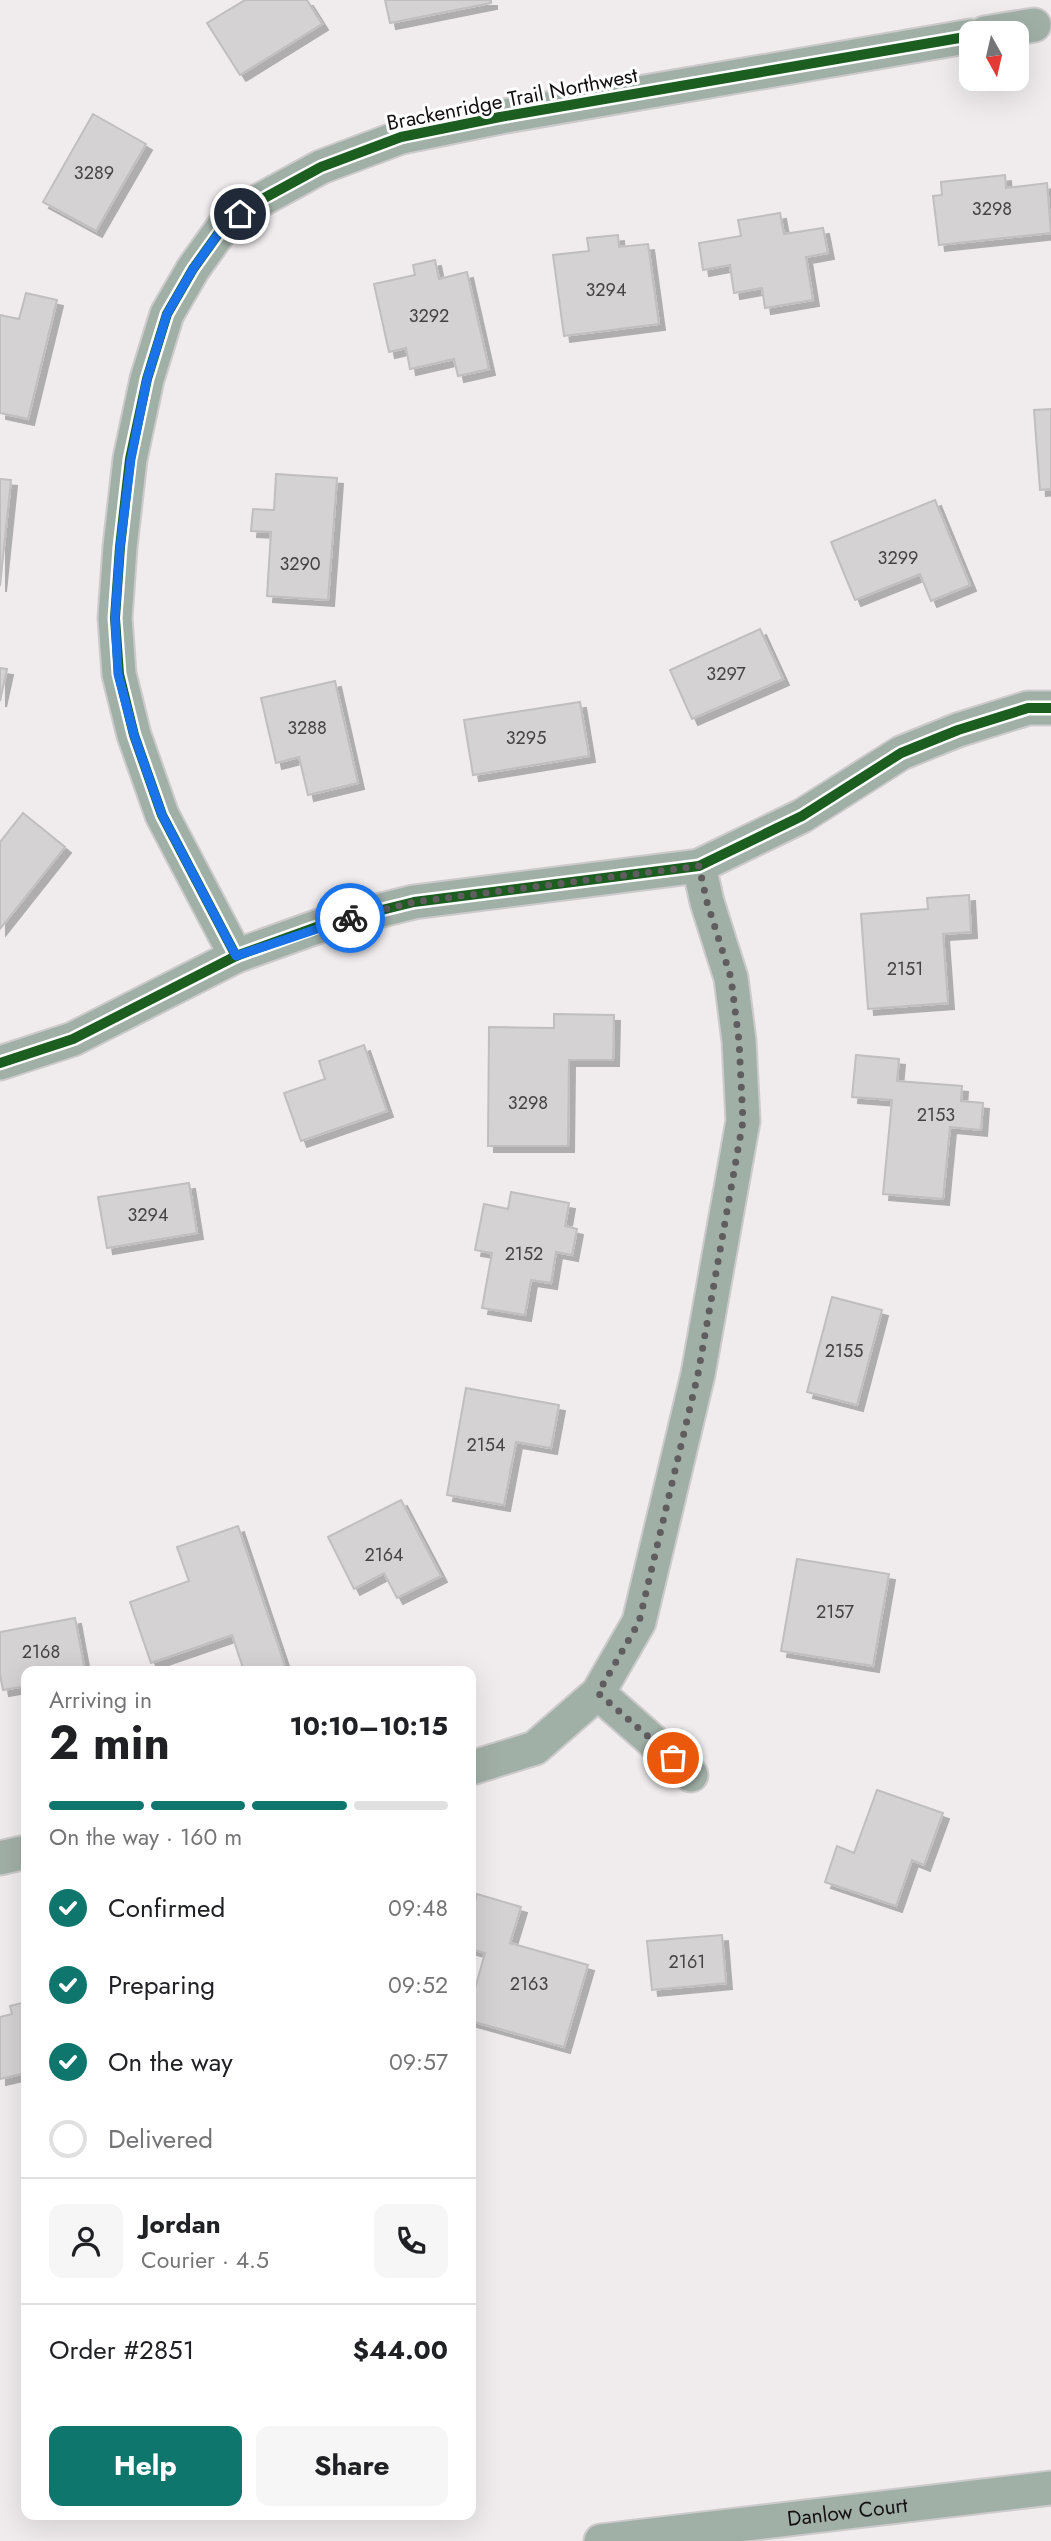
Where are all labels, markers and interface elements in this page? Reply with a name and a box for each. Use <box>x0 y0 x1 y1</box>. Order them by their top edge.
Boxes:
north arrow <box>959 21 1029 91</box>
map controls <box>959 21 1029 91</box>
street label: Brackenridge Trail Northwest <box>384 60 640 138</box>
house number: 3289 <box>74 160 114 186</box>
pin <box>210 184 270 244</box>
icon: home <box>221 195 259 233</box>
house number: 3298 <box>972 196 1012 222</box>
house number: 3294 <box>586 277 626 303</box>
house number: 3292 <box>409 303 449 329</box>
house number: 3299 <box>878 545 918 571</box>
house number: 3290 <box>279 551 321 577</box>
house number: 3297 <box>706 661 746 687</box>
house number: 3288 <box>287 715 327 741</box>
house number: 3295 <box>506 725 546 751</box>
courier <box>315 883 385 953</box>
icon: bike <box>331 899 369 937</box>
house number: 2151 <box>887 956 923 982</box>
house number: 3298 <box>508 1090 548 1116</box>
house number: 2153 <box>917 1102 955 1128</box>
house number: 3294 <box>128 1202 168 1228</box>
house number: 2152 <box>505 1241 543 1267</box>
house number: 2155 <box>825 1338 863 1364</box>
house number: 2154 <box>467 1432 506 1458</box>
house number: 2164 <box>364 1542 404 1568</box>
house number: 2157 <box>816 1599 855 1625</box>
house number: 2168 <box>22 1639 60 1665</box>
text: Arriving in <box>49 1683 152 1717</box>
text: 10:10–10:15 <box>290 1707 448 1745</box>
text: 2 min <box>49 1710 170 1776</box>
pin <box>643 1728 703 1788</box>
icon: bag <box>654 1739 692 1777</box>
text: On the way · 160 m <box>49 1820 242 1854</box>
icon: check <box>49 1889 87 1927</box>
text: Confirmed <box>108 1889 225 1927</box>
text: 09:48 <box>388 1891 448 1925</box>
house number: 2161 <box>669 1949 705 1975</box>
icon: check <box>49 1966 87 2004</box>
text: Preparing <box>108 1966 215 2004</box>
text: 09:52 <box>388 1968 448 2002</box>
house number: 2163 <box>510 1971 548 1997</box>
icon: check <box>49 2043 87 2081</box>
text: On the way <box>108 2043 233 2081</box>
text: 09:57 <box>389 2045 448 2079</box>
text: Delivered <box>108 2120 213 2158</box>
button: person <box>49 2204 123 2278</box>
button: phone <box>374 2204 448 2278</box>
text: Jordan <box>141 2205 221 2243</box>
text: Courier · 4.5 <box>141 2243 269 2277</box>
text: Order #2851 <box>49 2331 194 2369</box>
text: $44.00 <box>353 2331 448 2369</box>
button: Help <box>49 2426 242 2506</box>
button: Share <box>256 2426 448 2506</box>
street label: Danlow Court <box>785 2490 909 2534</box>

